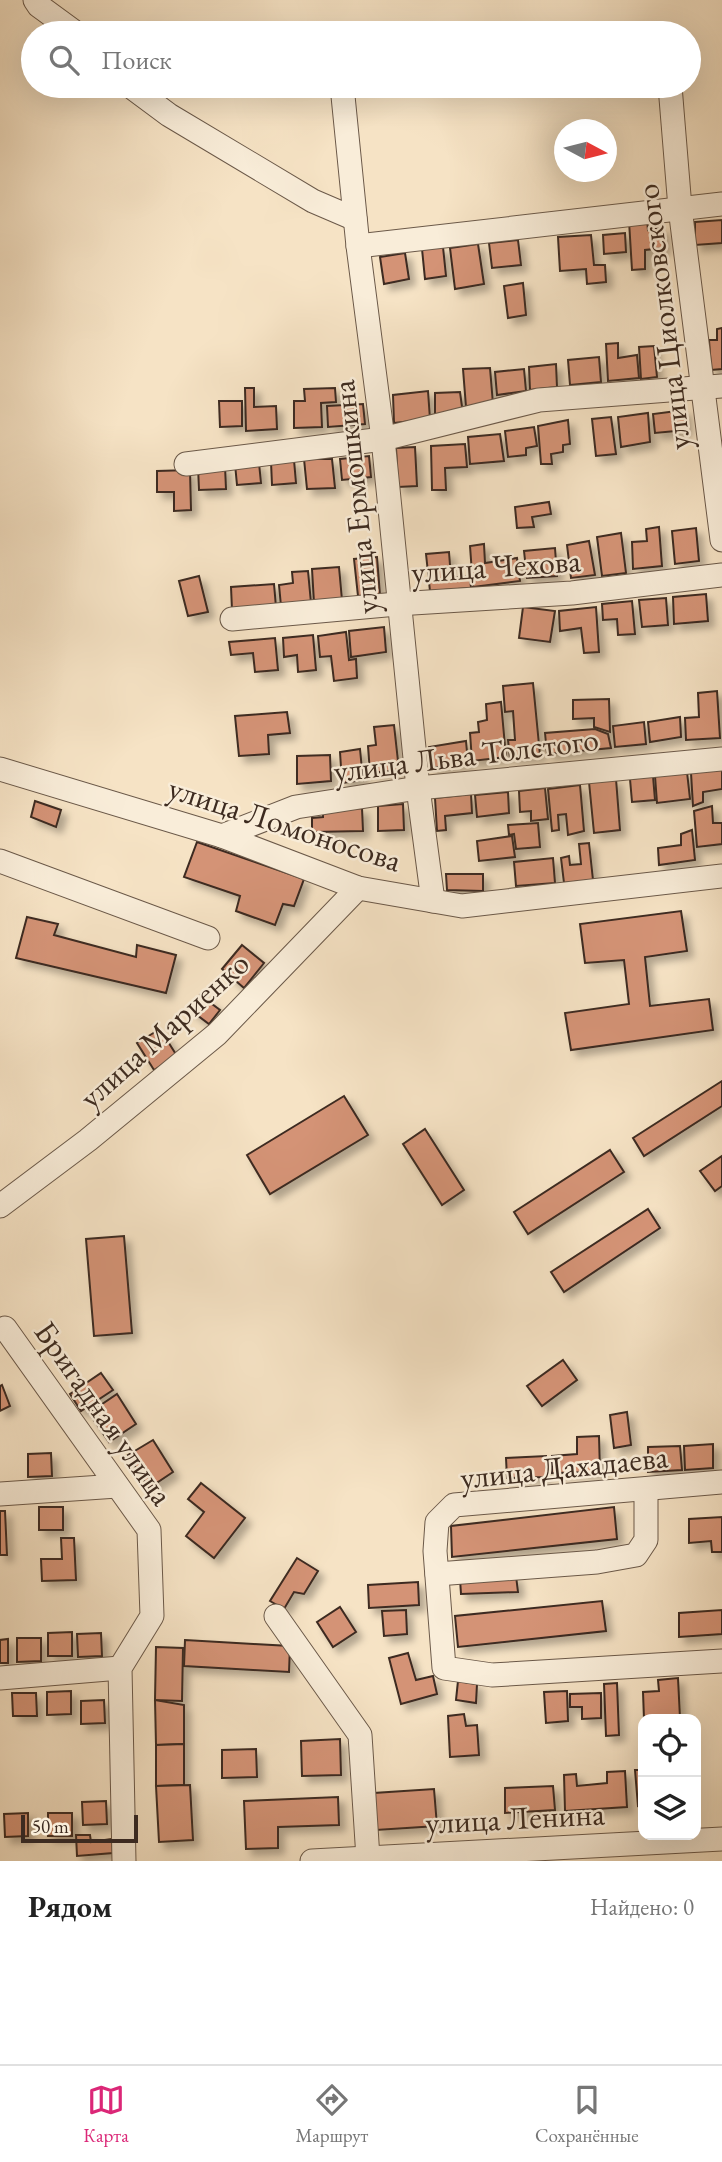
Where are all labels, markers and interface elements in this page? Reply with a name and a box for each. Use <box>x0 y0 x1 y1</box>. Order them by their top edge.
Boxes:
search box <box>21 21 701 98</box>
icon: search <box>45 41 83 79</box>
text: Поиск <box>101 43 172 77</box>
north arrow <box>554 119 617 182</box>
street label: улица Циолковского <box>626 182 700 452</box>
street label: улица Ермошкина <box>322 378 388 616</box>
street label: улица Чехова <box>410 539 582 593</box>
street label: улица Льва Толстого <box>331 718 601 792</box>
street label: улица Ломоносова <box>163 767 407 881</box>
street label: улица Мариенко <box>70 942 258 1118</box>
street label: Бригадная улица <box>25 1313 183 1514</box>
street label: улица Дахадаева <box>458 1435 670 1499</box>
map controls <box>638 1714 701 1840</box>
button: locate <box>638 1714 701 1777</box>
button: layers <box>638 1777 701 1840</box>
street label: улица Ленина <box>424 1792 606 1844</box>
scale bar <box>21 1812 138 1844</box>
text: 50 m <box>32 1814 69 1839</box>
text: Рядом <box>28 1887 112 1926</box>
text: Найдено: 0 <box>590 1892 694 1922</box>
tab: Карта <box>83 2081 129 2148</box>
tab: Маршрут <box>295 2081 368 2148</box>
tab: Сохранённые <box>535 2081 639 2148</box>

